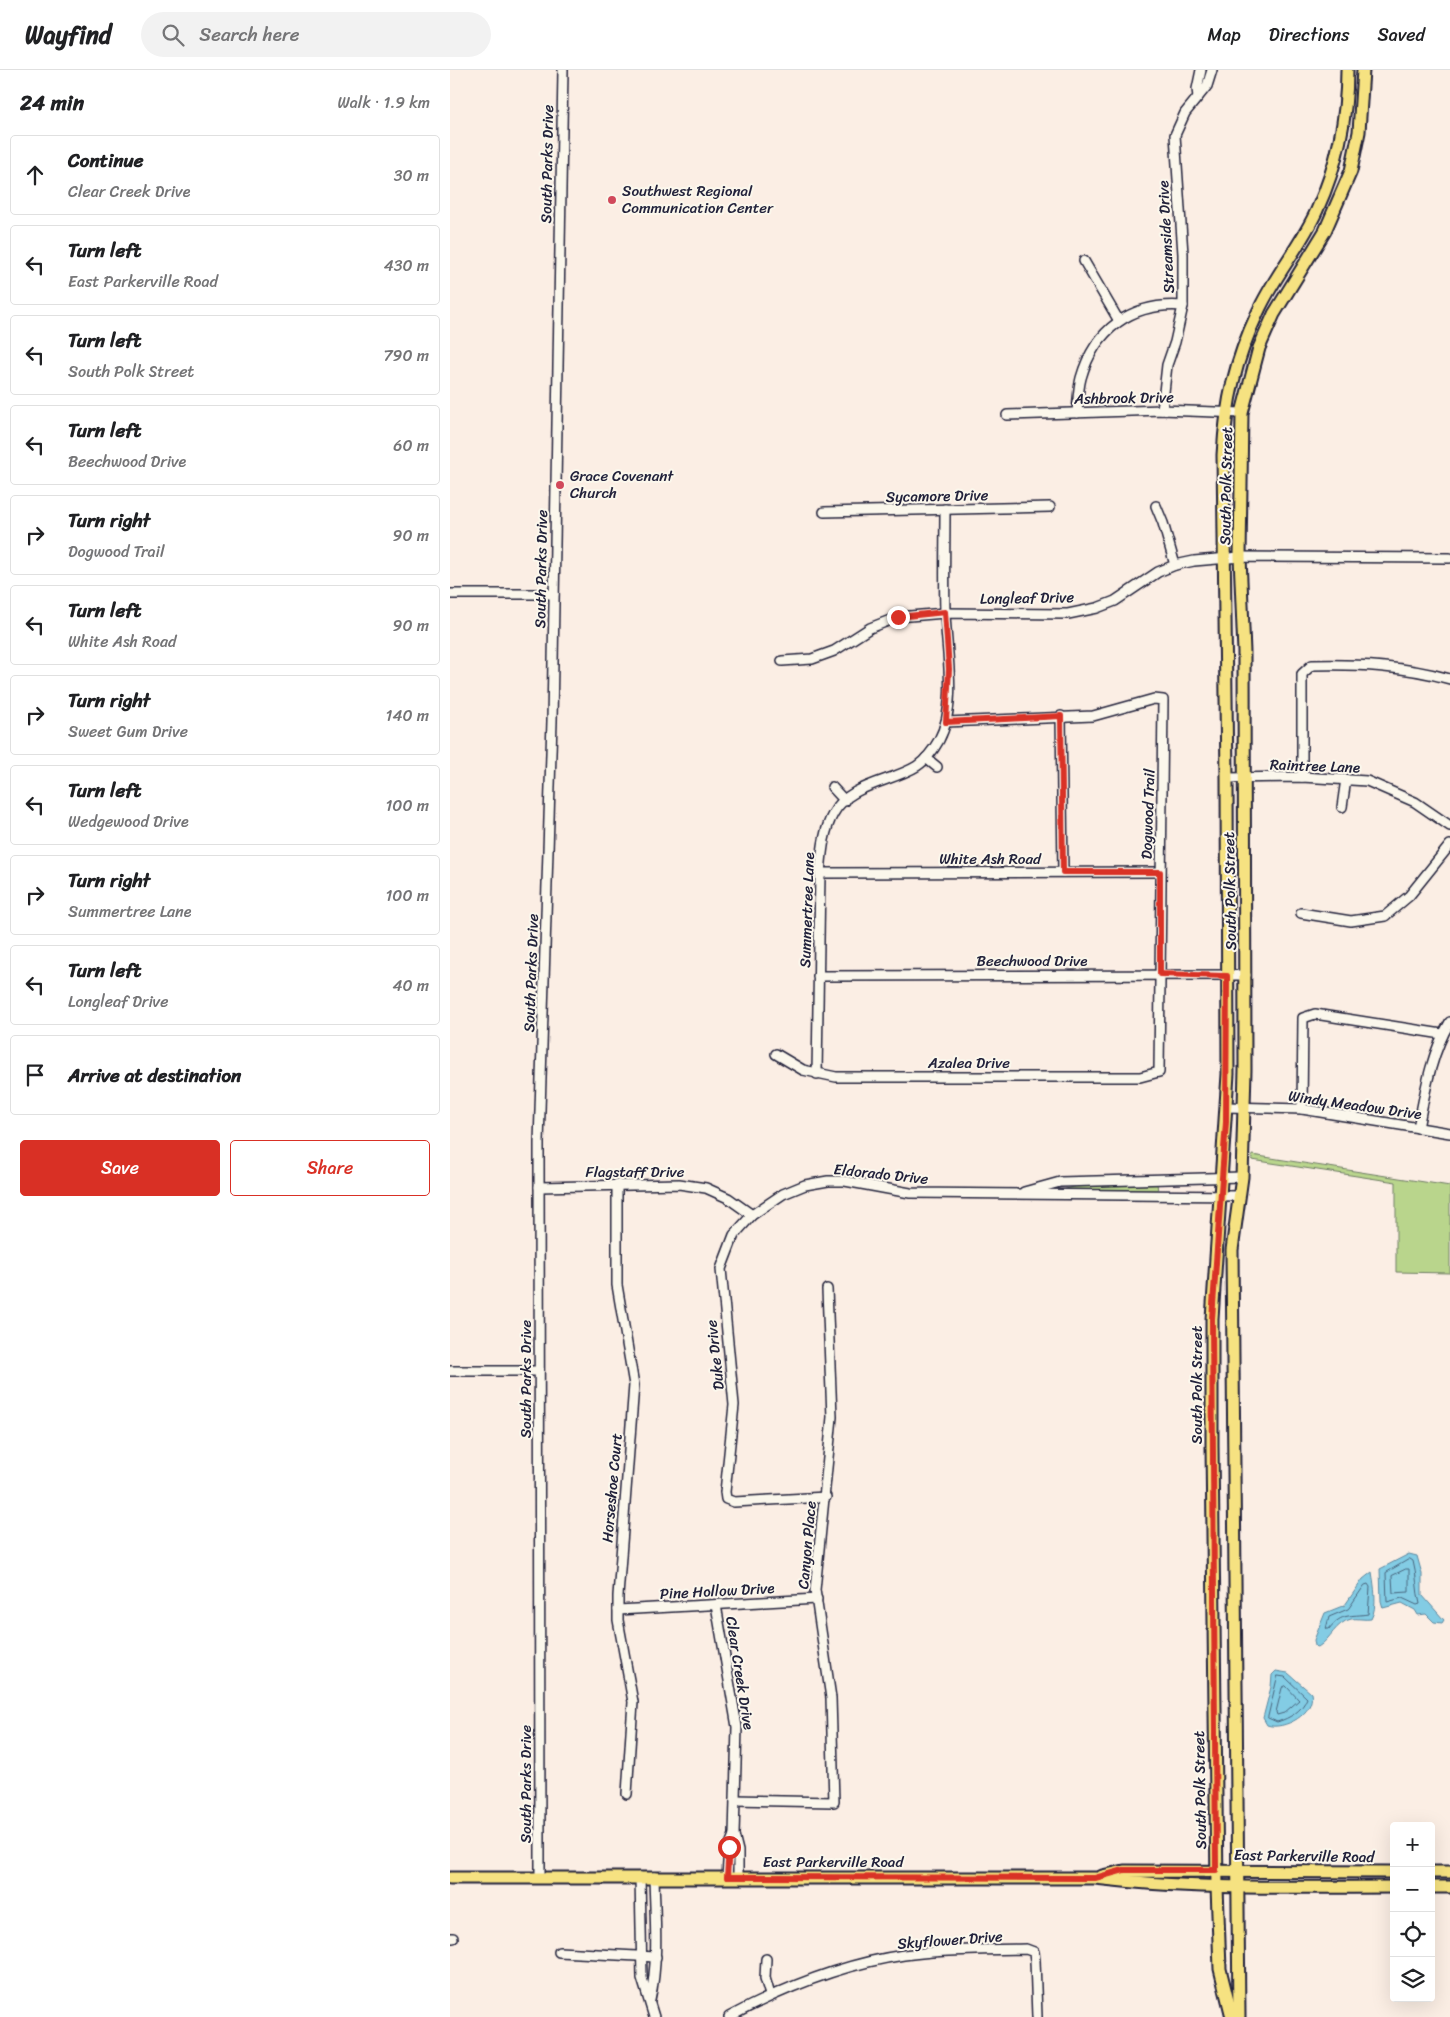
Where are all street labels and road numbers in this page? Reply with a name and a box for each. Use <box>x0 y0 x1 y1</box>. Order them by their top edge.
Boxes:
street label: South Parks Drive <box>533 104 561 224</box>
street label: Streamside Drive <box>1150 180 1182 294</box>
street label: Ashbrook Drive <box>1073 384 1174 412</box>
street label: South Polk Street <box>1212 426 1240 545</box>
street label: Sycamore Drive <box>885 482 989 510</box>
street label: South Parks Drive <box>527 509 555 629</box>
street label: Longleaf Drive <box>980 584 1075 612</box>
street label: Raintree Lane <box>1269 751 1361 781</box>
street label: Dogwood Trail <box>1133 768 1163 860</box>
street label: South Polk Street <box>1216 831 1244 950</box>
street label: White Ash Road <box>939 846 1042 872</box>
street label: Summertree Lane <box>792 852 822 968</box>
street label: South Parks Drive <box>516 913 546 1033</box>
street label: Beechwood Drive <box>977 948 1087 974</box>
street label: Azalea Drive <box>927 1050 1010 1076</box>
street label: Windy Meadow Drive <box>1287 1083 1423 1127</box>
street label: Eldorado Drive <box>832 1156 930 1192</box>
street label: Flagstaff Drive <box>586 1159 685 1185</box>
street label: Duke Drive <box>698 1318 732 1391</box>
street label: South Parks Drive <box>513 1319 539 1438</box>
street label: South Polk Street <box>1184 1325 1210 1444</box>
street label: Horseshoe Court <box>594 1432 630 1544</box>
street label: Canyon Place <box>790 1499 824 1590</box>
street label: Pine Hollow Drive <box>659 1575 775 1607</box>
street label: Clear Creek Drive <box>718 1614 762 1732</box>
street label: South Parks Drive <box>513 1724 539 1843</box>
street label: South Polk Street <box>1186 1730 1214 1849</box>
street label: East Parkerville Road <box>1233 1842 1376 1870</box>
street label: East Parkerville Road <box>763 1849 904 1875</box>
street label: Skyflower Drive <box>896 1923 1004 1957</box>

